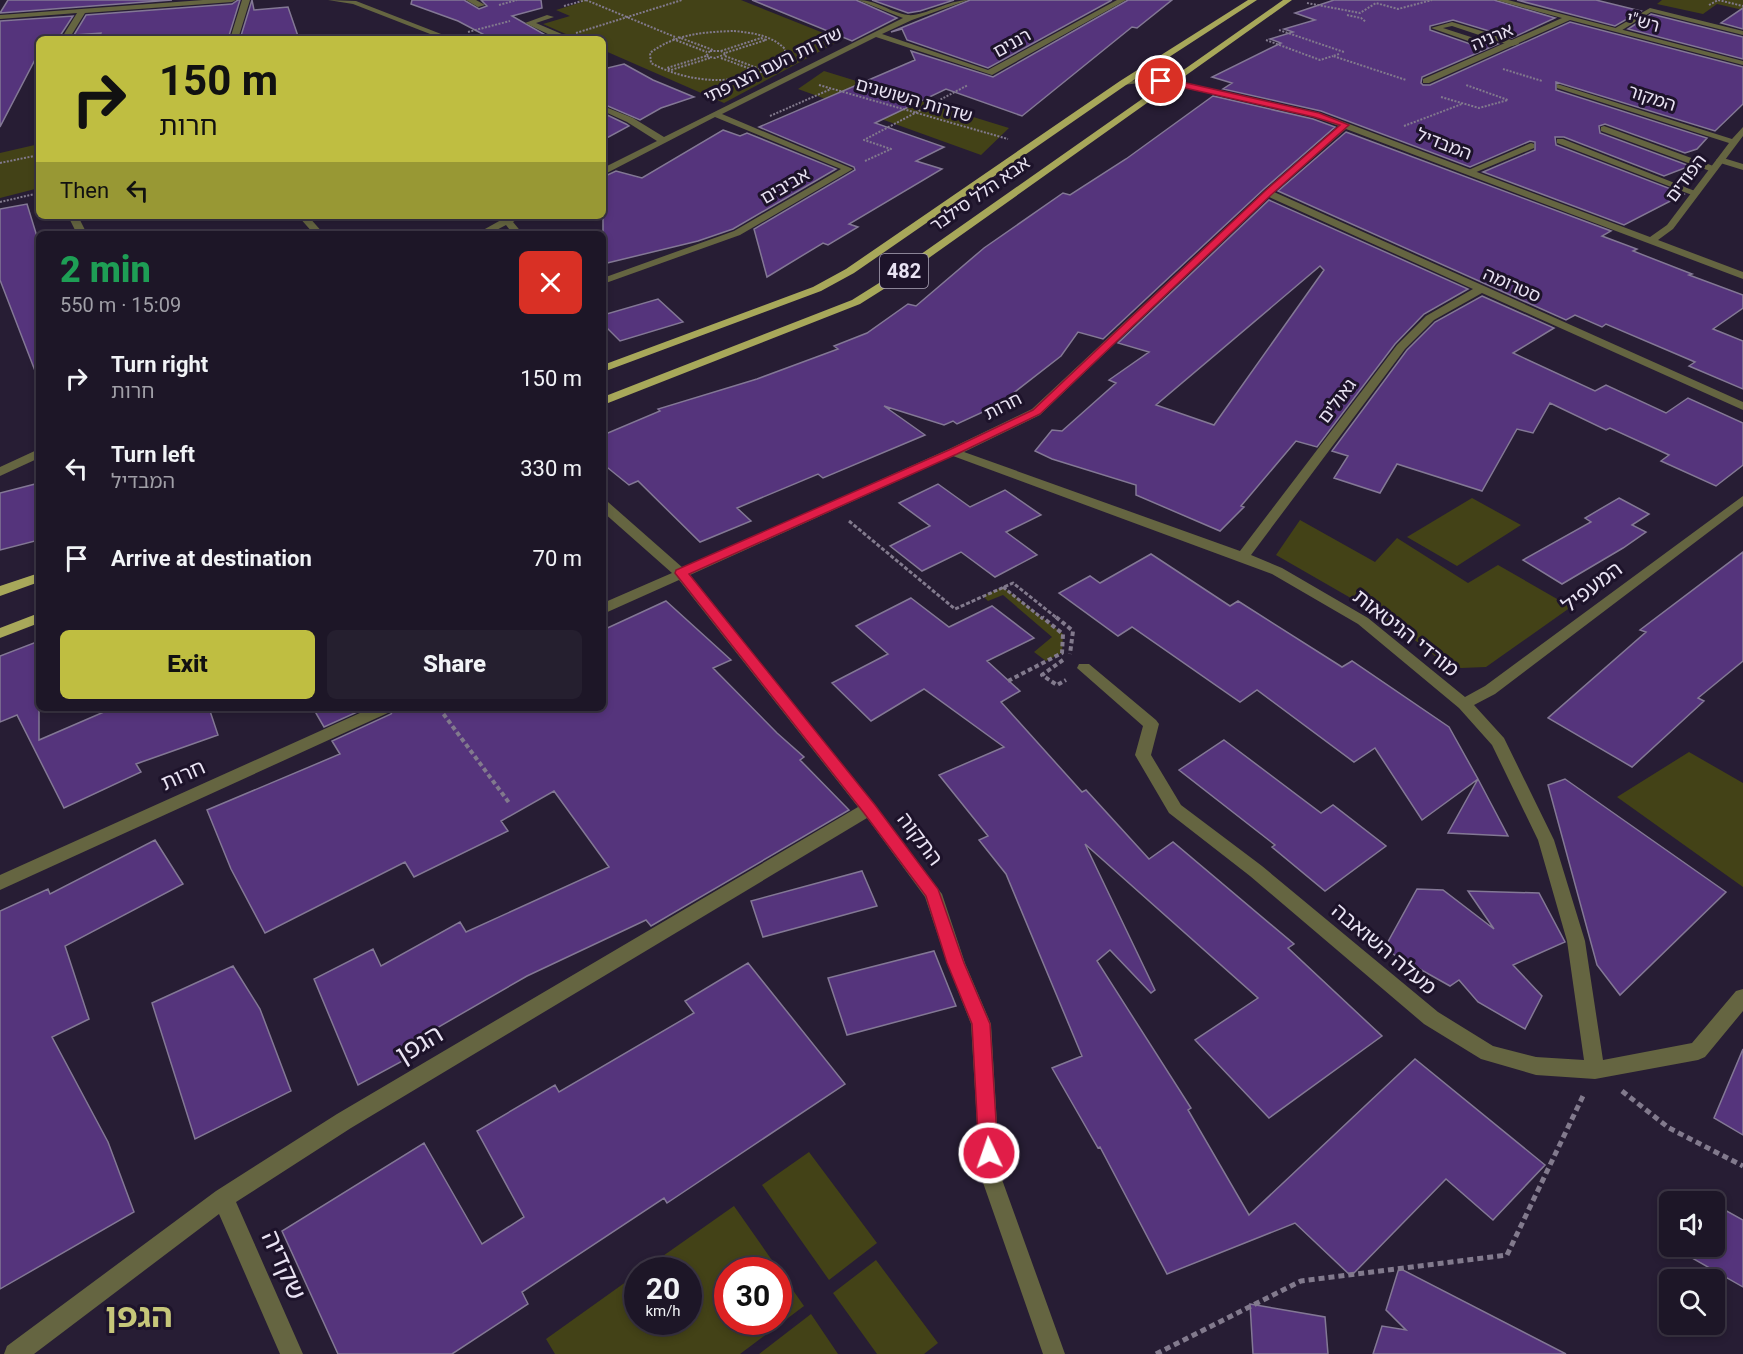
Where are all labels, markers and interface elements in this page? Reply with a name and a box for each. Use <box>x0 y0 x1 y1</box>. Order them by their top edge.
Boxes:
street label: רש"י <box>1624 7 1662 36</box>
street label: ארניה <box>1468 18 1516 55</box>
street label: שדרות העם הצרפתי <box>700 22 845 107</box>
street label: רננים <box>989 24 1034 61</box>
pin <box>1135 55 1186 106</box>
text: 150 m <box>159 56 278 105</box>
icon: right <box>60 60 138 138</box>
icon: arrive <box>1144 64 1177 97</box>
street label: שדרות השושנים <box>853 73 975 126</box>
street label: המקור <box>1626 80 1679 115</box>
text: חרות <box>159 110 218 142</box>
street label: המבדיל <box>1413 123 1475 164</box>
street label: הפודים <box>1661 150 1710 206</box>
street label: אבא הלל סילבר <box>926 151 1034 236</box>
street label: אביבים <box>756 163 813 208</box>
icon: left <box>121 174 154 207</box>
text: Then <box>60 178 109 203</box>
text: 2 min <box>60 249 151 291</box>
button: close <box>519 251 582 314</box>
road number: 482 <box>880 254 928 288</box>
street label: סטרומה <box>1480 263 1544 306</box>
text: 550 m · 15:09 <box>60 293 181 317</box>
text: Turn right <box>111 352 208 377</box>
icon: right <box>60 362 93 395</box>
text: 150 m <box>520 366 582 391</box>
street label: גאולים <box>1313 374 1360 427</box>
text: חרות <box>111 379 154 403</box>
street label: חרות <box>981 387 1025 424</box>
text: Turn left <box>111 442 195 467</box>
icon: left <box>60 452 93 485</box>
text: 330 m <box>520 456 582 481</box>
text: המבדיל <box>111 469 175 493</box>
icon: arrive <box>60 542 93 575</box>
text: Arrive at destination <box>111 546 312 571</box>
text: 70 m <box>533 546 582 571</box>
street label: המעפיל <box>1557 557 1627 617</box>
street label: מורדי הגיטאות <box>1348 584 1464 682</box>
button: Exit <box>60 630 315 699</box>
button: Share <box>327 630 582 699</box>
street label: חרות <box>157 755 209 795</box>
street label: התקוה <box>892 808 948 870</box>
street label: מעלה השואבה <box>1327 898 1441 1000</box>
street label: הגפן <box>390 1018 448 1070</box>
position arrow <box>957 1121 1021 1185</box>
map controls <box>1659 1191 1725 1335</box>
button: sound <box>1659 1191 1725 1257</box>
street label: שקדיה <box>255 1226 313 1304</box>
speed limit sign: 30 <box>714 1257 792 1335</box>
button: search <box>1659 1269 1725 1335</box>
text: 20 <box>646 1271 680 1306</box>
district label: הגפן <box>105 1296 173 1335</box>
text: km/h <box>645 1302 681 1320</box>

